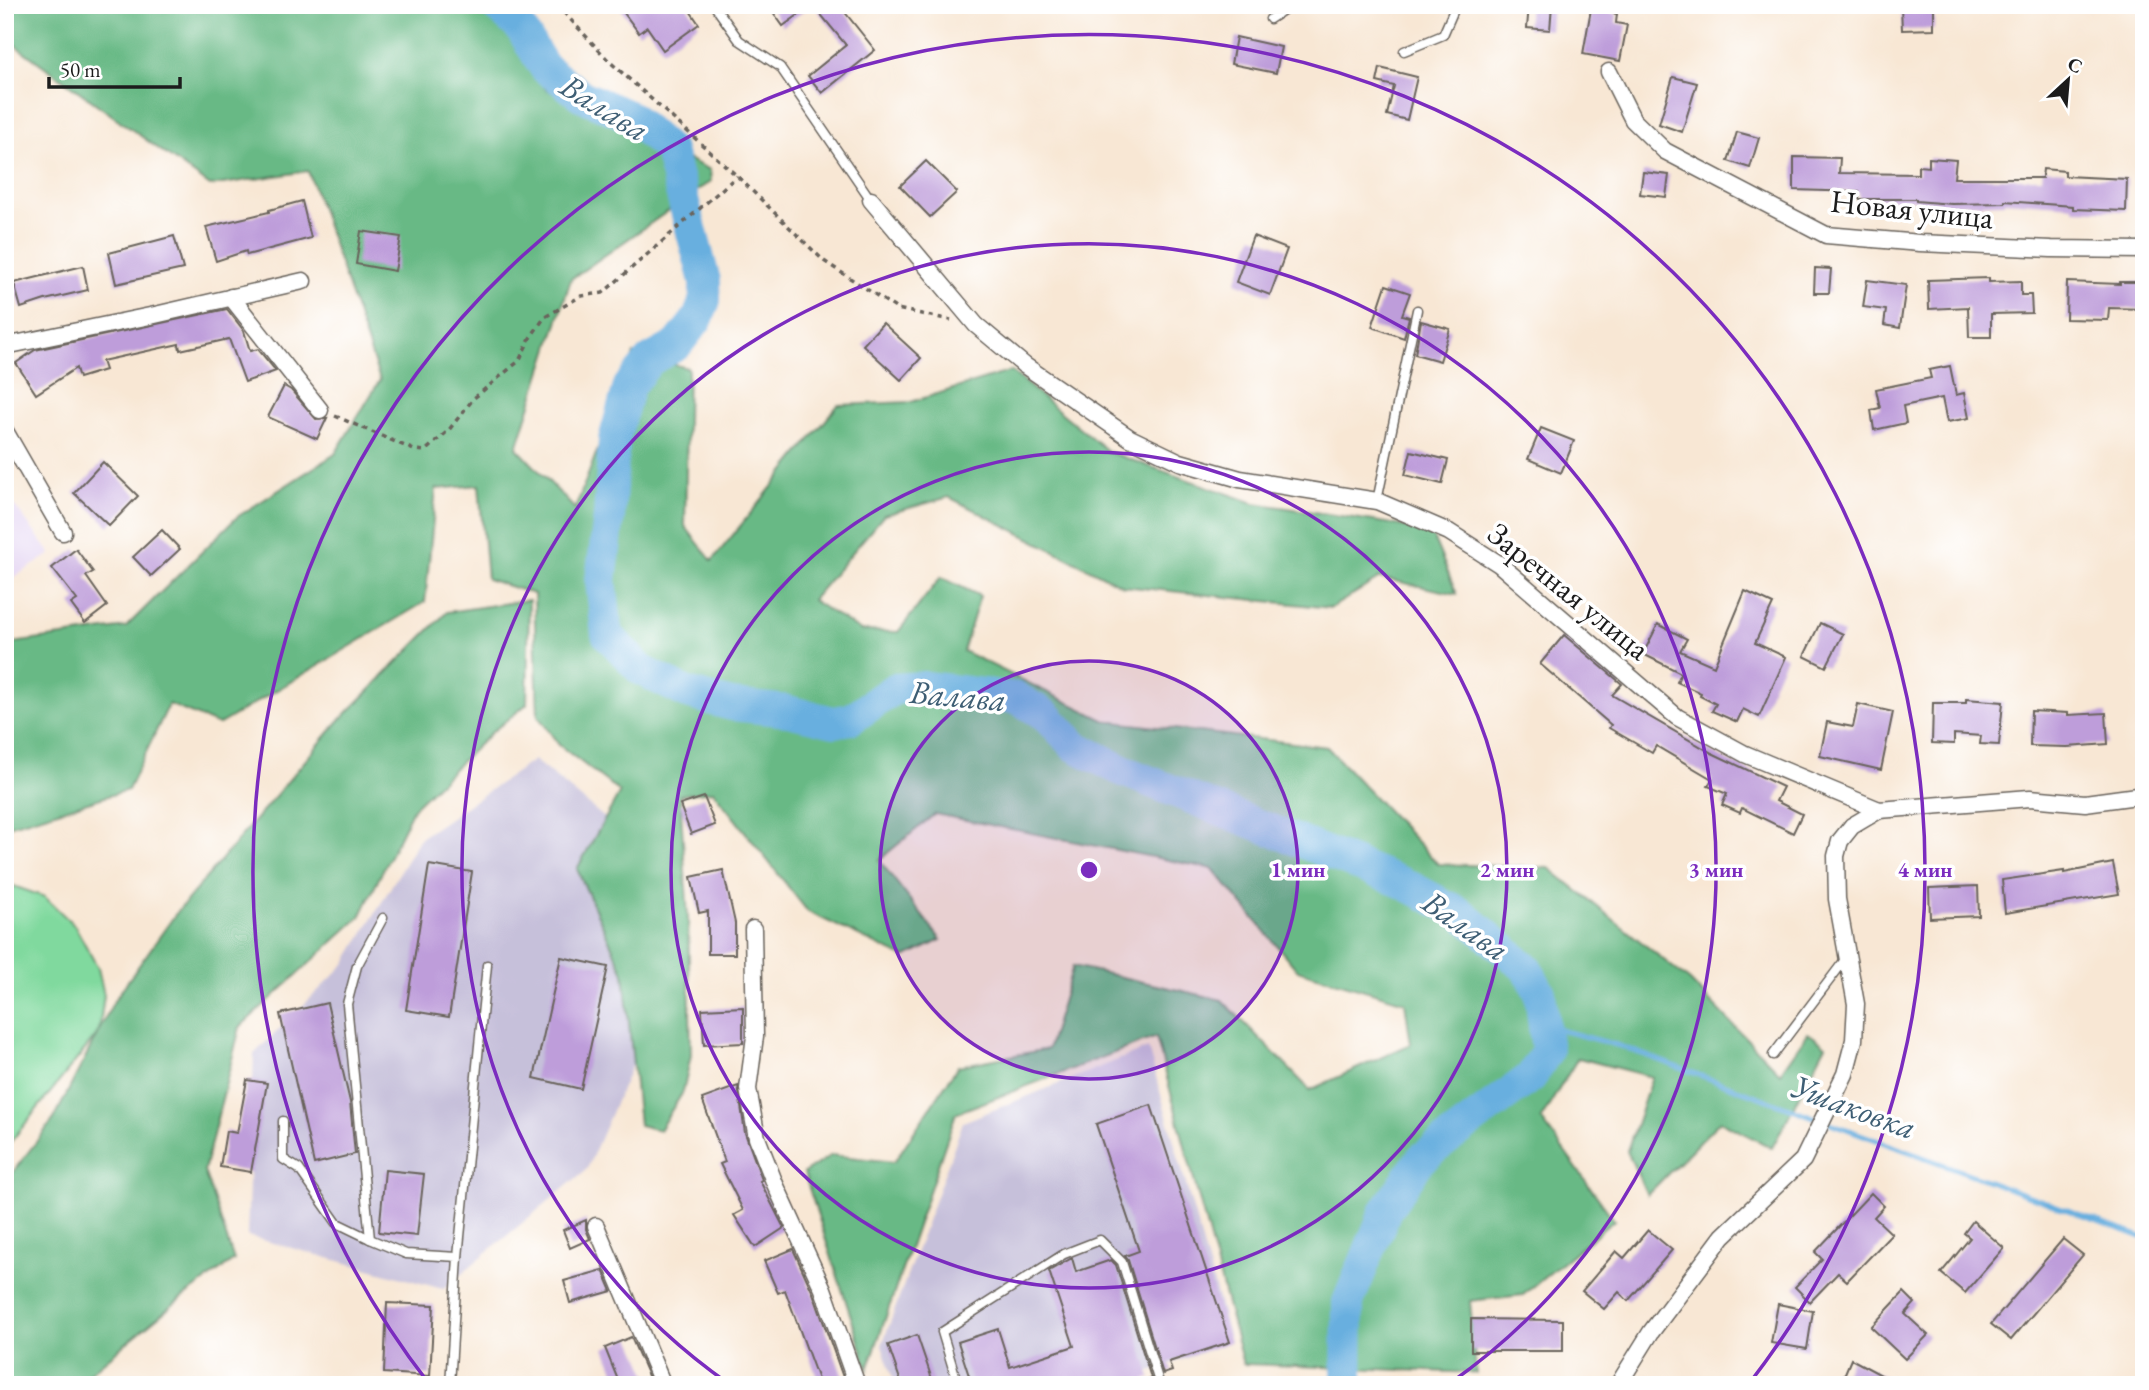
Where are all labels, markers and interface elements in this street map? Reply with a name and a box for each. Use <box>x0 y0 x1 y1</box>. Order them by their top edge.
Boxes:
scale bar <box>49 46 180 90</box>
north arrow <box>2034 46 2104 116</box>
text: С <box>2064 51 2087 79</box>
text: 50 m <box>60 56 101 83</box>
water label: Валава <box>552 63 657 151</box>
street label: Новая улица <box>1828 180 1996 238</box>
street label: Заречная улица <box>1479 513 1659 670</box>
water label: Валава <box>907 670 1008 721</box>
text: 1 мин <box>1271 856 1325 883</box>
text: 2 мин <box>1480 856 1534 883</box>
text: 3 мин <box>1689 856 1743 883</box>
text: 4 мин <box>1898 856 1952 883</box>
centre of rings <box>1077 858 1101 882</box>
water label: Валава <box>1413 880 1517 971</box>
water label: Ушаковка <box>1786 1064 1922 1149</box>

